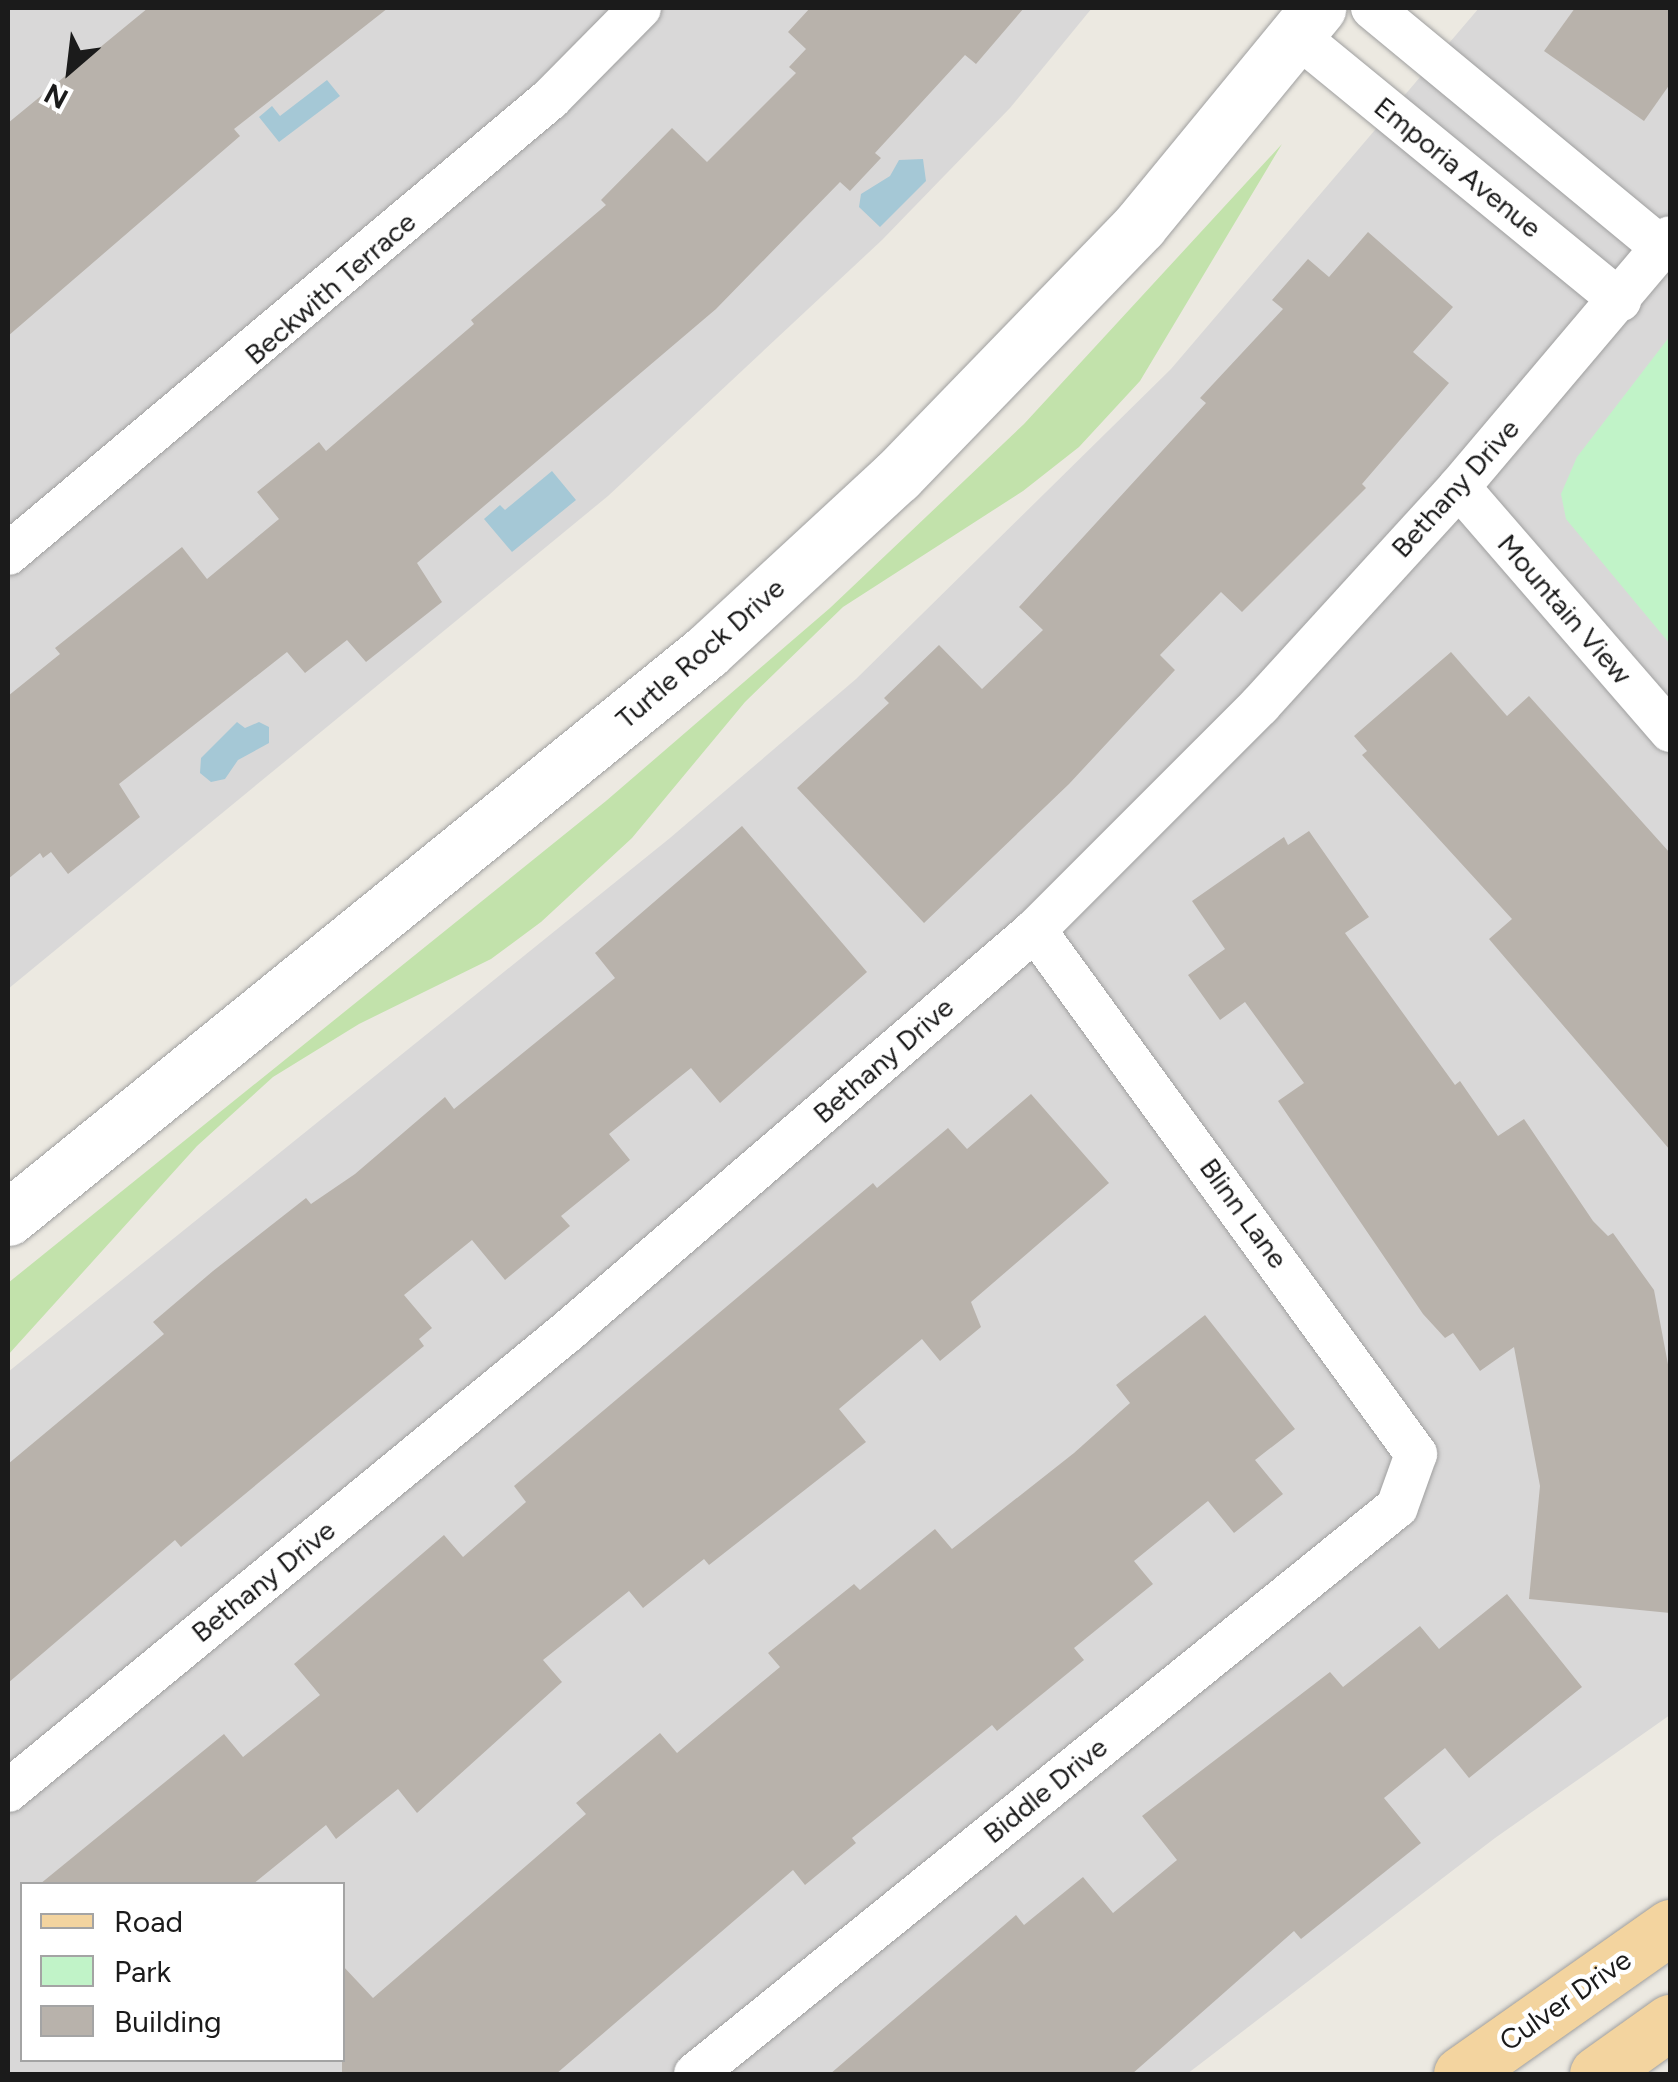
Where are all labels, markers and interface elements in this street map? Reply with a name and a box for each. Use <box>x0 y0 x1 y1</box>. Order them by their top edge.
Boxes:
north arrow <box>20 20 120 120</box>
text: N <box>38 76 73 117</box>
street label: Emporia Avenue <box>1368 89 1548 245</box>
street label: Beckwith Terrace <box>238 205 422 371</box>
street label: Bethany Drive <box>1384 412 1526 564</box>
street label: Mountain View <box>1491 527 1639 691</box>
street label: Turtle Rock Drive <box>609 571 791 735</box>
street label: Bethany Drive <box>806 990 960 1130</box>
street label: Blinn Lane <box>1193 1151 1295 1275</box>
street label: Bethany Drive <box>185 1513 341 1649</box>
street label: Biddle Drive <box>976 1730 1114 1850</box>
legend <box>20 1882 345 2062</box>
text: Road <box>114 1903 183 1940</box>
street label: Culver Drive <box>1493 1942 1637 2058</box>
text: Park <box>114 1953 171 1990</box>
text: Building <box>114 2003 222 2040</box>

